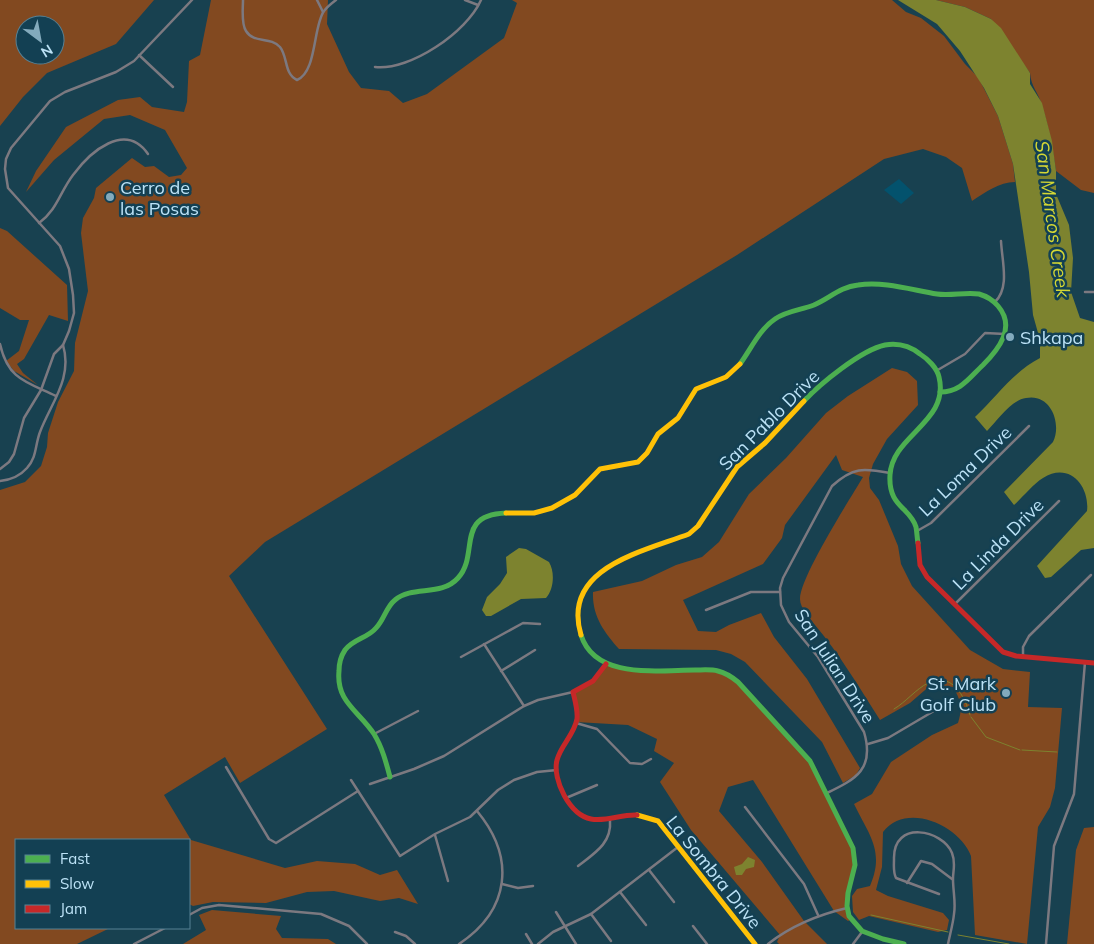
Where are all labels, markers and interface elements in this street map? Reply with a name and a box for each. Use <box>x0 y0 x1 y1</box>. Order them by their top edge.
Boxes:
north arrow <box>15 15 65 65</box>
text: N <box>38 41 56 61</box>
water label: San Marcos Creek <box>1030 139 1076 300</box>
place label: Cerro de las Posas <box>120 176 199 220</box>
marker: Cerro de las Posas <box>104 191 116 203</box>
place label: Shkapa <box>1020 326 1083 349</box>
marker: Shkapa <box>1004 331 1016 343</box>
street label: San Pablo Drive <box>714 365 824 475</box>
street label: La Loma Drive <box>914 421 1016 521</box>
street label: La Linda Drive <box>948 494 1048 594</box>
street label: San Julian Drive <box>789 605 881 727</box>
place label: St. Mark Golf Club <box>920 672 997 716</box>
marker: St. Mark Golf Club <box>1000 687 1012 699</box>
street label: La Sombra Drive <box>661 811 767 933</box>
legend <box>15 839 190 929</box>
text: Fast <box>60 849 90 868</box>
text: Slow <box>60 874 94 893</box>
text: Jam <box>60 899 87 918</box>

